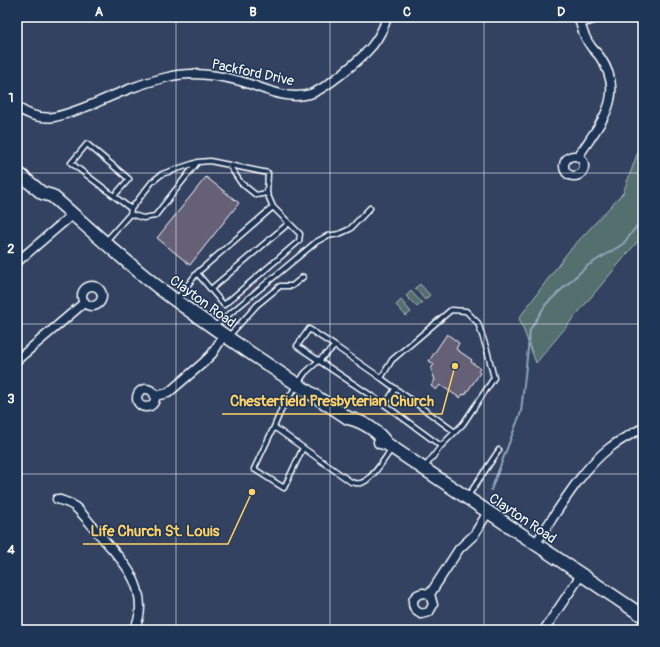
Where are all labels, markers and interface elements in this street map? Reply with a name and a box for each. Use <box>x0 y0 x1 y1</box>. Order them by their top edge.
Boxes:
text: A <box>95 4 104 20</box>
text: B <box>249 4 257 20</box>
text: C <box>403 4 411 20</box>
text: D <box>557 4 565 20</box>
street label: Packford Drive <box>210 55 296 90</box>
text: 1 <box>8 90 14 106</box>
text: 2 <box>7 241 15 257</box>
street label: Clayton Road <box>166 272 239 331</box>
callout: Chesterfield Presbyterian Church <box>222 387 442 414</box>
text: 3 <box>7 391 15 407</box>
text: Chesterfield Presbyterian Church <box>230 392 434 411</box>
street label: Clayton Road <box>486 490 560 547</box>
callout: Life Church St. Louis <box>83 517 228 544</box>
text: Life Church St. Louis <box>91 522 220 541</box>
text: 4 <box>7 542 15 558</box>

